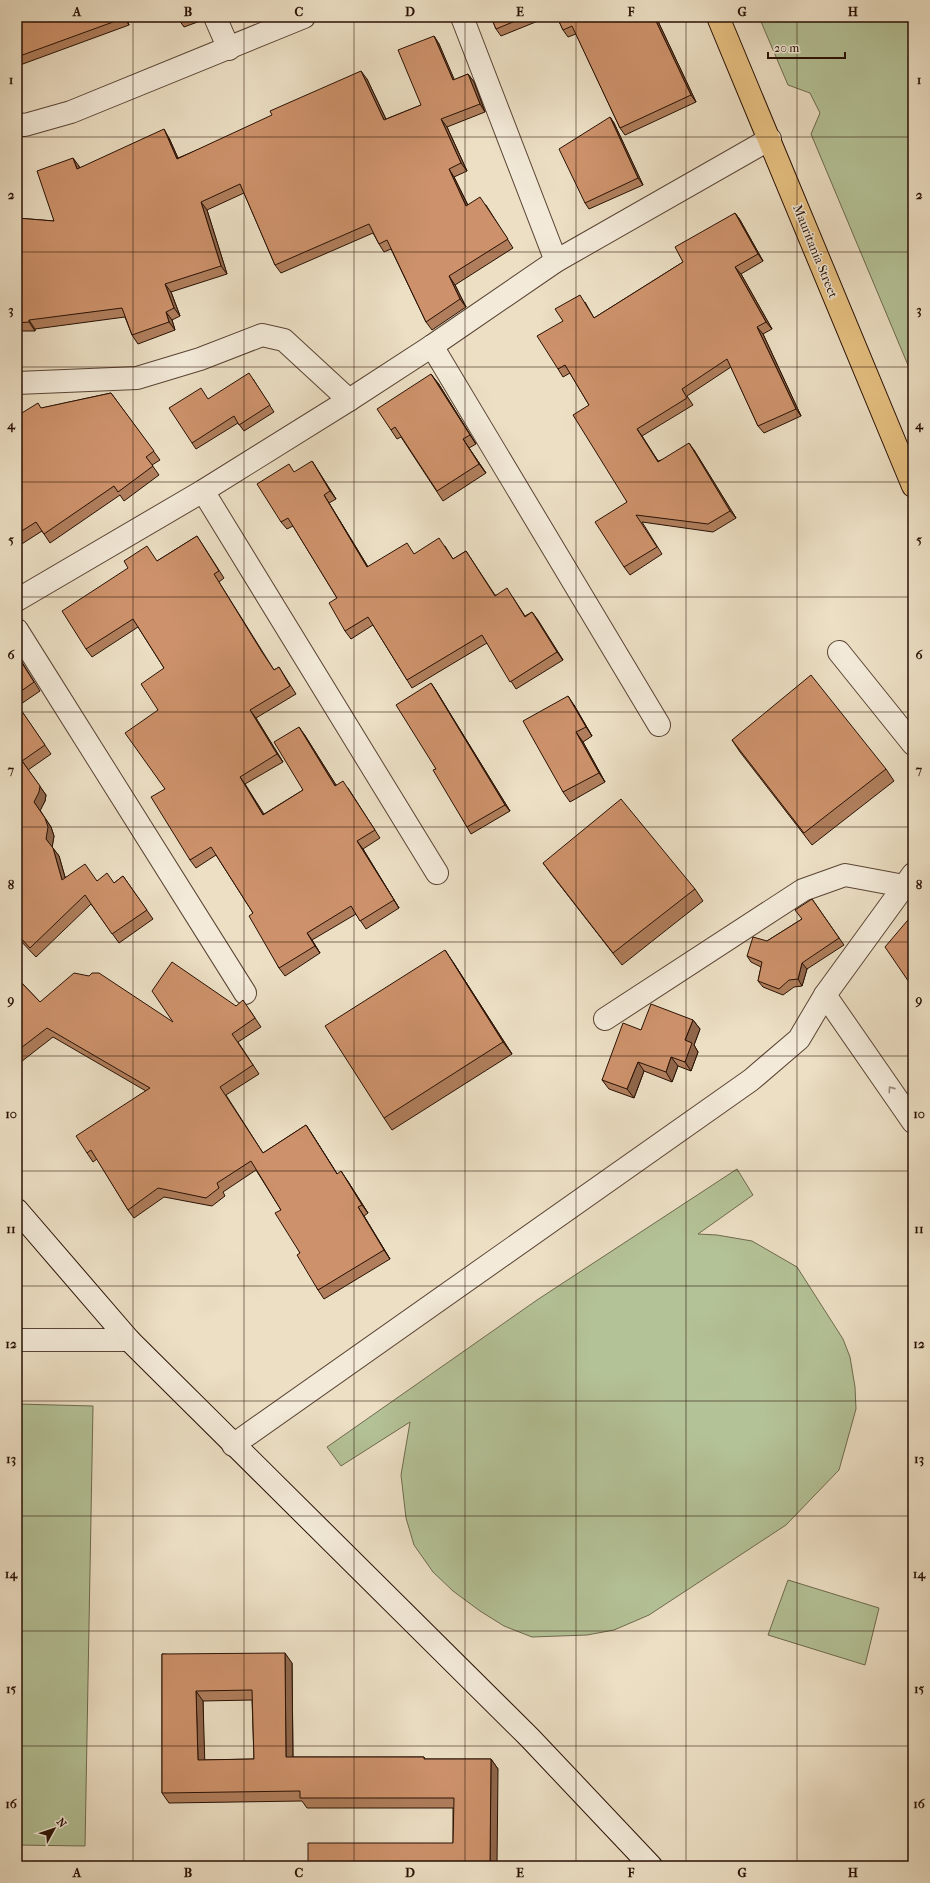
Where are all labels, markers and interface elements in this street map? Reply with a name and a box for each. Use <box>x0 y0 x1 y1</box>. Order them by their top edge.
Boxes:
text: A <box>72 4 82 19</box>
text: B <box>184 4 193 19</box>
text: C <box>295 4 304 19</box>
text: D <box>405 4 415 19</box>
text: E <box>516 4 524 19</box>
text: F <box>627 4 635 19</box>
text: G <box>737 4 747 19</box>
text: H <box>848 4 859 19</box>
scale bar <box>768 34 845 60</box>
text: 20 m <box>774 41 799 55</box>
text: 1 <box>9 72 14 87</box>
text: 1 <box>917 72 922 87</box>
text: 2 <box>8 187 15 202</box>
text: 2 <box>916 187 923 202</box>
street label: Mauritania Street <box>790 202 841 301</box>
text: 3 <box>8 302 14 318</box>
text: 3 <box>916 302 922 318</box>
text: 4 <box>6 417 16 433</box>
text: 4 <box>914 417 924 433</box>
text: 5 <box>8 532 14 547</box>
text: 5 <box>916 532 922 547</box>
text: 6 <box>7 647 15 662</box>
text: 6 <box>915 647 923 662</box>
text: 7 <box>7 762 15 777</box>
text: 7 <box>915 762 923 777</box>
text: 8 <box>8 877 15 892</box>
text: 8 <box>916 877 923 892</box>
text: 9 <box>7 992 15 1008</box>
text: 9 <box>915 992 923 1008</box>
one-way arrow <box>889 1087 896 1094</box>
text: 10 <box>5 1106 17 1121</box>
text: 10 <box>913 1106 925 1121</box>
text: 11 <box>6 1221 16 1236</box>
text: 11 <box>914 1221 924 1236</box>
text: 12 <box>5 1336 17 1351</box>
text: 12 <box>913 1336 925 1351</box>
text: 13 <box>6 1451 16 1467</box>
text: 13 <box>914 1451 924 1467</box>
text: 14 <box>5 1566 18 1582</box>
text: 14 <box>913 1566 926 1582</box>
text: 15 <box>6 1681 16 1696</box>
text: 15 <box>914 1681 924 1696</box>
text: 16 <box>5 1796 18 1811</box>
text: 16 <box>913 1796 926 1811</box>
north arrow <box>34 1809 74 1849</box>
text: N <box>54 1816 69 1831</box>
text: A <box>72 1865 82 1880</box>
text: B <box>184 1865 193 1880</box>
text: C <box>295 1865 304 1880</box>
text: D <box>405 1865 415 1880</box>
text: E <box>516 1865 524 1880</box>
text: F <box>627 1865 635 1880</box>
text: G <box>737 1865 747 1880</box>
text: H <box>848 1865 859 1880</box>

